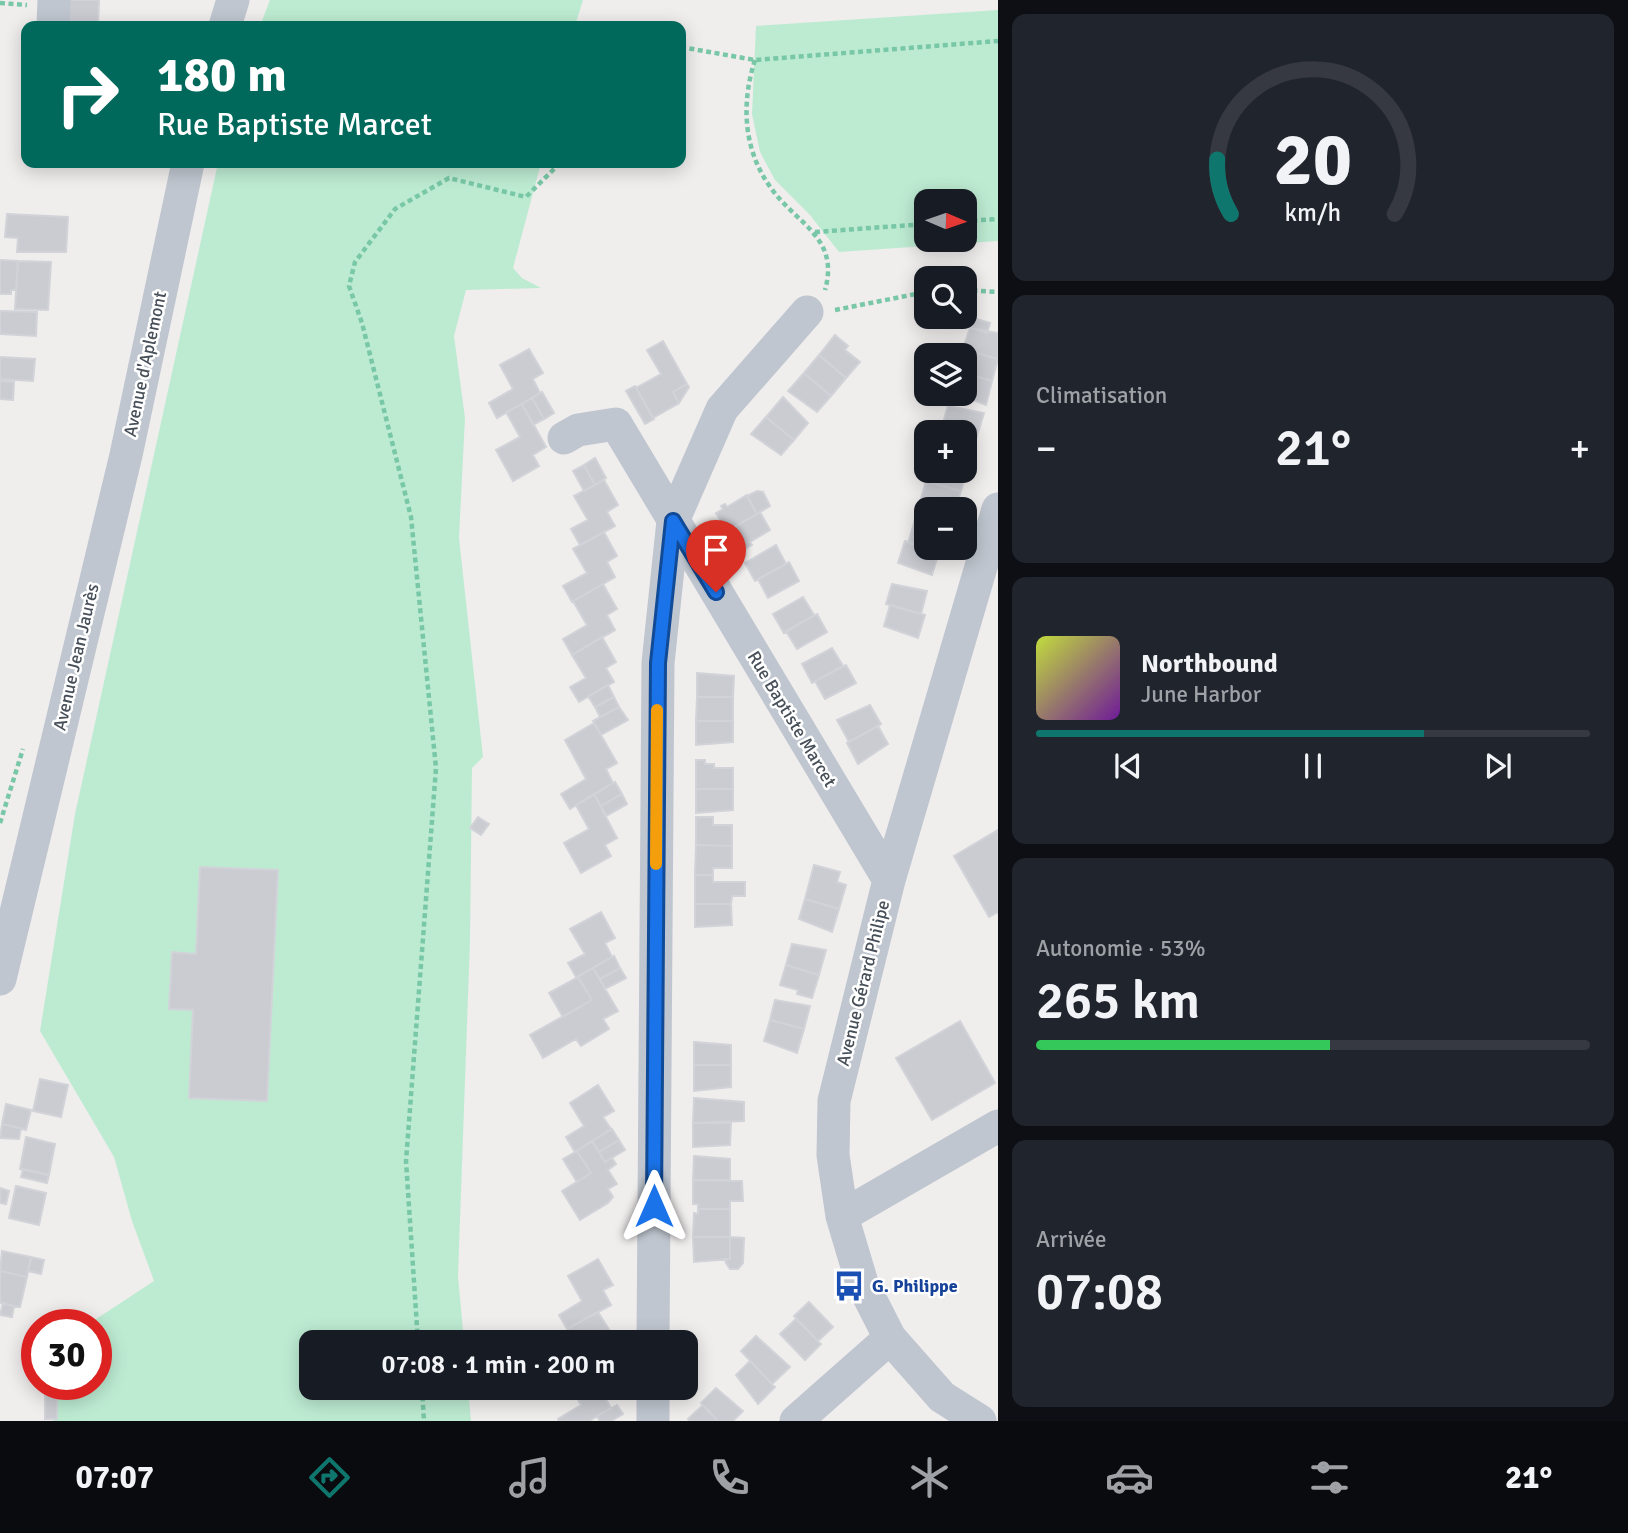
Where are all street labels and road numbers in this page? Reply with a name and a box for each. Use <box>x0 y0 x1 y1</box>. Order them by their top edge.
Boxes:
street label: Avenue d'Aplemont <box>119 289 171 439</box>
street label: Avenue Jean Jaurès <box>48 581 104 733</box>
street label: Rue Baptiste Marcet <box>743 647 841 791</box>
street label: Avenue Gérard Philipe <box>832 898 894 1068</box>

